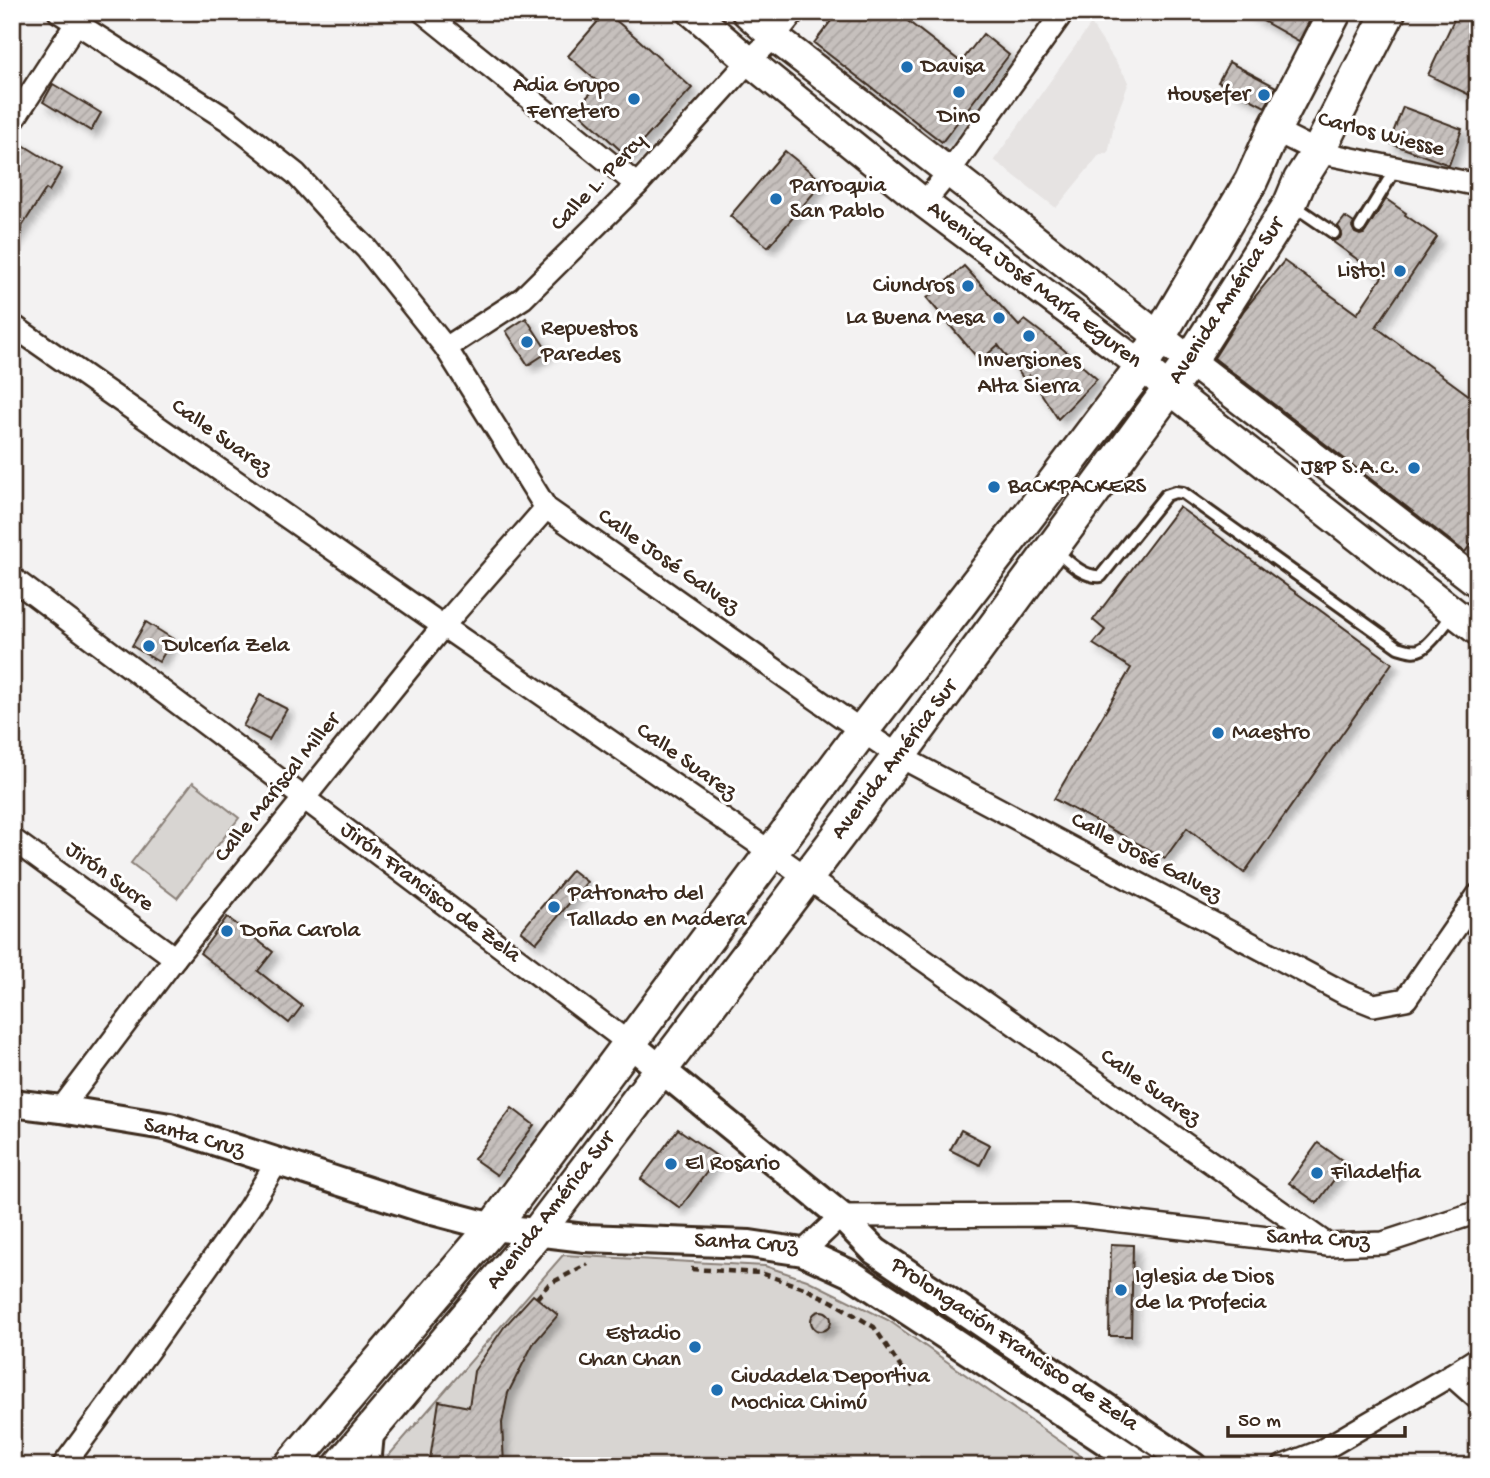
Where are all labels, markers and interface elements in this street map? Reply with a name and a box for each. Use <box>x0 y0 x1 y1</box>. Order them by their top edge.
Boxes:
place label: Davisa <box>919 54 986 81</box>
marker: Davisa <box>899 59 915 75</box>
place label: Adia Grupo Ferretero <box>513 73 620 126</box>
place label: Housefer <box>1167 82 1252 109</box>
marker: Dino <box>951 84 967 100</box>
marker: Housefer <box>1256 87 1272 103</box>
marker: Adia Grupo Ferretero <box>626 91 642 107</box>
place label: Dino <box>936 104 980 131</box>
street label: Carlos Wiesse <box>1315 106 1448 164</box>
street label: Calle L. Percy <box>546 128 652 238</box>
place label: Parroquia San Pablo <box>789 173 887 226</box>
marker: Parroquia San Pablo <box>768 191 784 207</box>
street label: Avenida José María Eguren <box>921 195 1147 375</box>
street label: Avenida América Sur <box>1163 211 1292 390</box>
place label: Listo! <box>1337 258 1386 285</box>
marker: Listo! <box>1392 263 1408 279</box>
place label: Ciundros <box>873 273 955 300</box>
marker: Ciundros <box>960 278 976 294</box>
place label: La Buena Mesa <box>846 305 986 332</box>
marker: La Buena Mesa <box>991 310 1007 326</box>
place label: Repuestos Paredes <box>540 316 638 369</box>
marker: Inversiones Alta Sierra <box>1021 328 1037 344</box>
marker: Repuestos Paredes <box>519 334 535 350</box>
place label: Inversiones Alta Sierra <box>977 348 1082 401</box>
street label: Calle Suarez <box>165 393 277 483</box>
place label: J&P S.A.C. <box>1301 455 1400 482</box>
marker: J&P S.A.C. <box>1406 460 1422 476</box>
place label: BaCKPACKERS <box>1007 474 1146 501</box>
marker: BaCKPACKERS <box>986 479 1002 495</box>
street label: Calle José Galvez <box>592 503 745 621</box>
place label: Dulcería Zela <box>161 633 291 660</box>
marker: Dulcería Zela <box>141 638 157 654</box>
street label: Avenida América Sur <box>826 673 965 845</box>
street label: Calle Mariscal Miller <box>209 706 348 868</box>
street label: Calle Suarez <box>630 717 742 807</box>
place label: Maestro <box>1232 720 1311 747</box>
marker: Maestro <box>1210 725 1226 741</box>
street label: Calle José Galvez <box>1066 807 1227 910</box>
street label: Jirón Francisco de Zela <box>334 816 527 970</box>
street label: Jirón Sucre <box>59 836 159 919</box>
place label: Patronato del Tallado en Madera <box>566 881 748 934</box>
marker: Patronato del Tallado en Madera <box>546 899 562 915</box>
place label: Doña Carola <box>239 918 361 945</box>
marker: Doña Carola <box>219 923 235 939</box>
street label: Calle Suarez <box>1094 1043 1206 1133</box>
street label: Santa Cruz <box>141 1112 248 1165</box>
street label: Avenida América Sur <box>481 1125 622 1296</box>
place label: El Rosario <box>685 1151 780 1178</box>
marker: El Rosario <box>663 1156 679 1172</box>
place label: Filadelfia <box>1330 1160 1422 1187</box>
marker: Filadelfia <box>1309 1165 1325 1181</box>
street label: Santa Cruz <box>1266 1224 1371 1256</box>
street label: Santa Cruz <box>694 1228 799 1260</box>
street label: Prolongación Francisco de Zela <box>884 1251 1144 1439</box>
place label: Iglesia de Dios de la Profecia <box>1135 1264 1274 1317</box>
marker: Iglesia de Dios de la Profecia <box>1113 1282 1129 1298</box>
place label: Estadio Chan Chan <box>579 1321 681 1374</box>
marker: Estadio Chan Chan <box>687 1339 703 1355</box>
place label: Ciudadela Deportiva Mochica Chimú <box>731 1364 931 1417</box>
marker: Ciudadela Deportiva Mochica Chimú <box>709 1382 725 1398</box>
scale bar <box>1228 1394 1404 1438</box>
text: 50 m <box>1238 1410 1281 1435</box>

